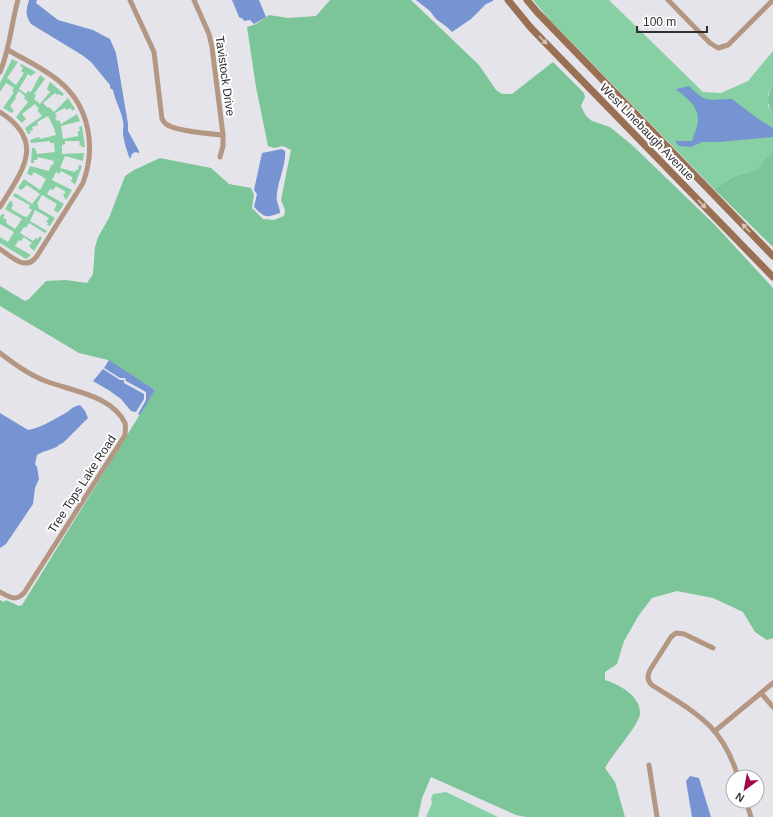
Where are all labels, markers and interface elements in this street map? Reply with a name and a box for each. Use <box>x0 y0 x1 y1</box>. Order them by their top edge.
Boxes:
scale bar <box>637 8 707 34</box>
text: 100 m <box>643 15 676 29</box>
street label: Tavistock Drive <box>212 35 238 117</box>
one-way arrow <box>538 35 548 45</box>
street label: West Linebaugh Avenue <box>597 80 697 184</box>
one-way arrow <box>697 199 706 208</box>
one-way arrow <box>741 223 751 233</box>
street label: Tree Tops Lake Road <box>45 432 119 536</box>
north arrow <box>725 769 765 809</box>
text: N <box>733 790 746 805</box>

